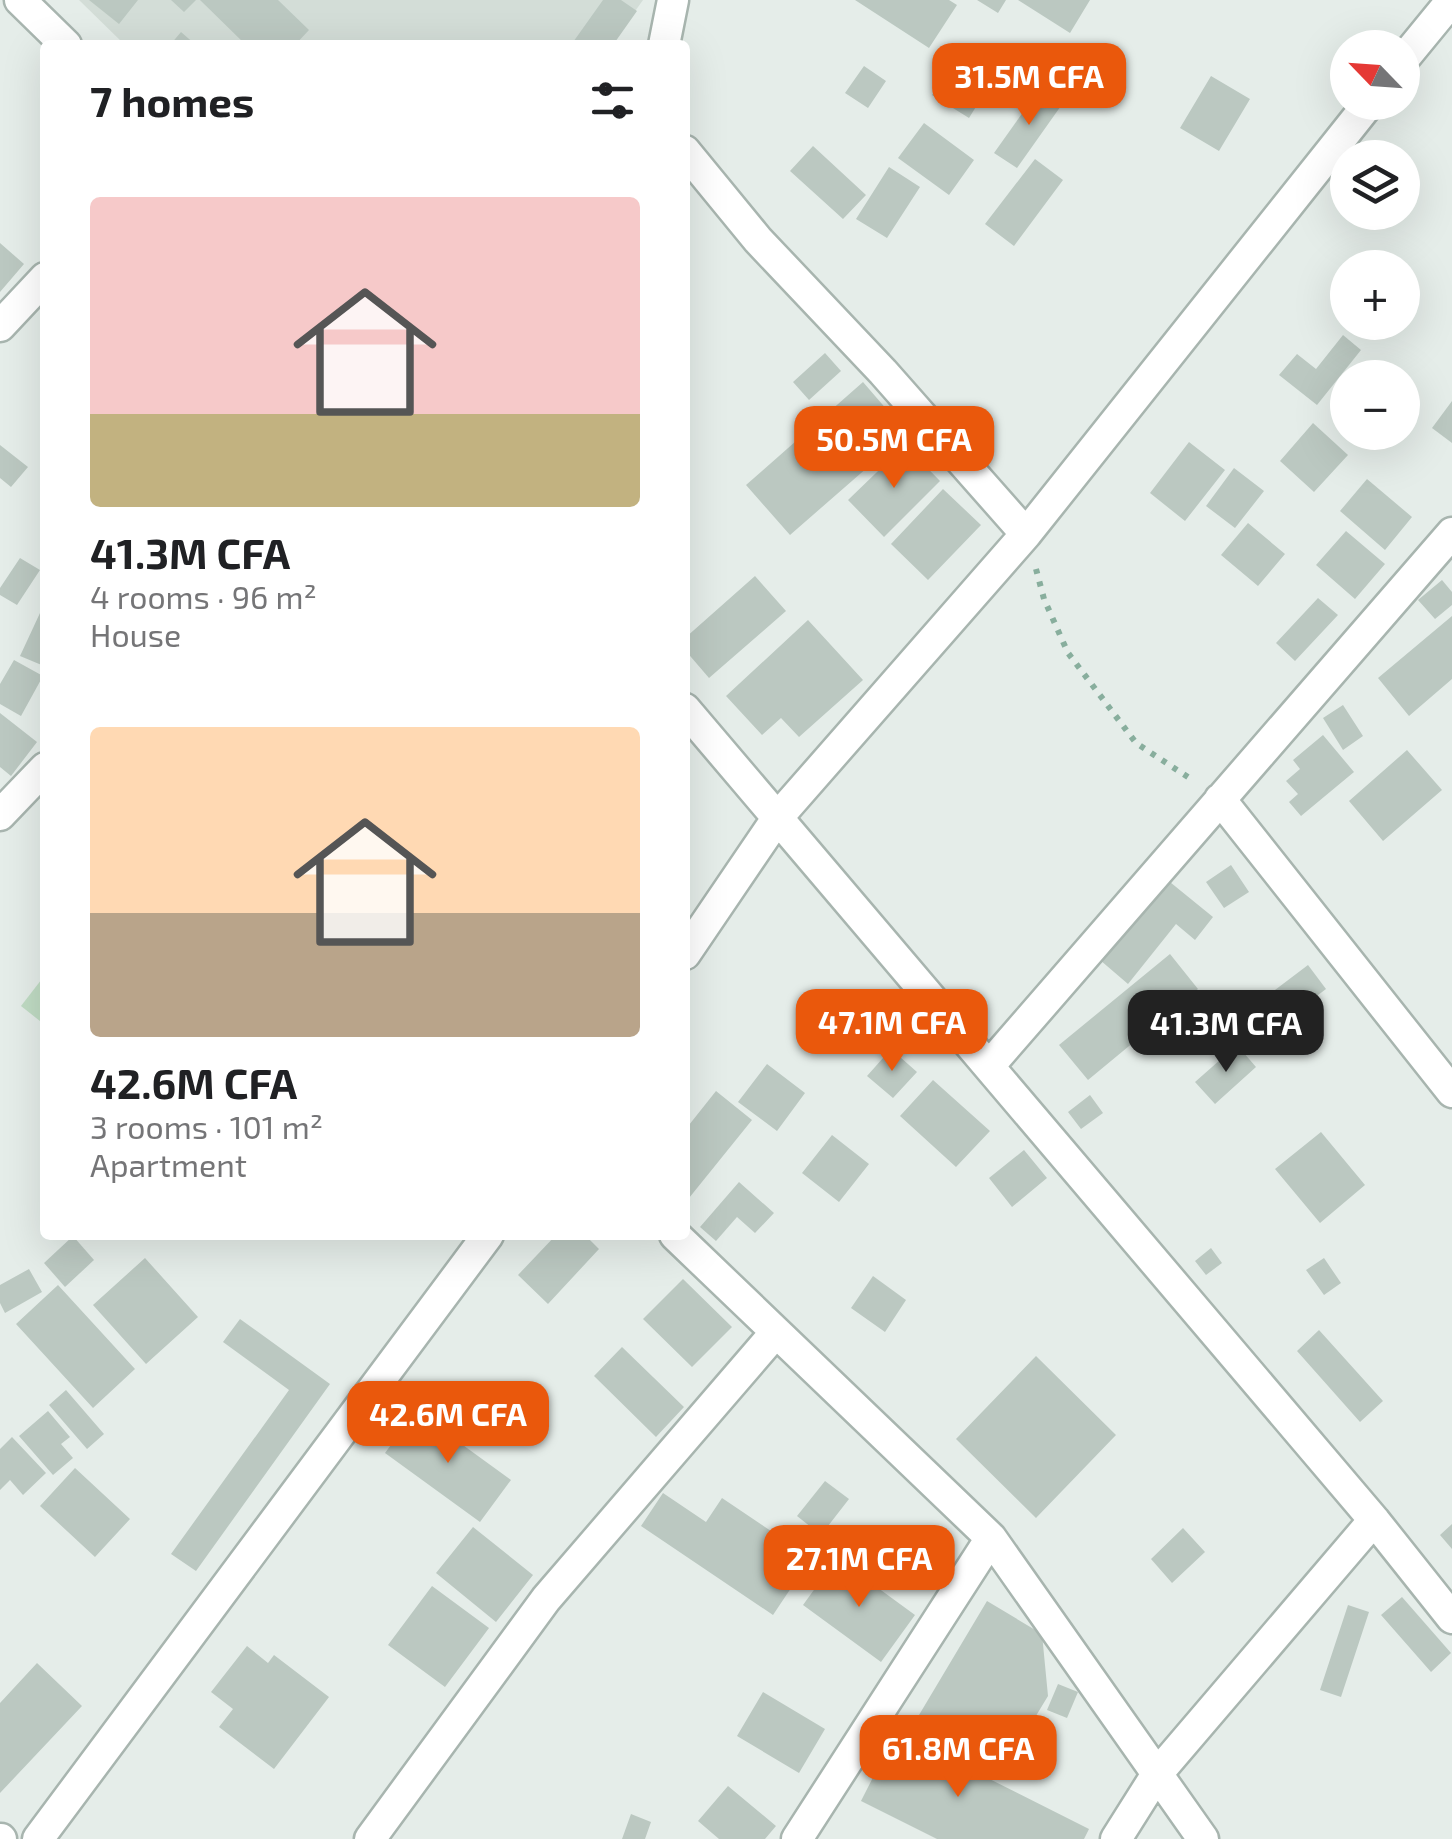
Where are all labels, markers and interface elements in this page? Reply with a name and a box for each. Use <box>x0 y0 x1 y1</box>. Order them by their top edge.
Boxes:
north arrow <box>1330 30 1420 120</box>
map controls <box>1330 30 1420 450</box>
pin: 31.5M CFA <box>915 43 1143 128</box>
text: 31.5M CFA <box>954 56 1104 94</box>
icon: filters <box>585 73 640 128</box>
text: 7 homes <box>90 75 254 125</box>
button: layers <box>1330 140 1420 230</box>
button: + <box>1330 250 1420 340</box>
icon: home <box>275 262 455 442</box>
button: − <box>1330 360 1420 450</box>
pin: 50.5M CFA <box>780 406 1008 491</box>
text: 50.5M CFA <box>816 419 972 457</box>
text: 41.3M CFA <box>90 527 290 577</box>
text: 4 rooms · 96 m² <box>90 577 317 615</box>
text: House <box>90 615 181 653</box>
icon: home <box>275 792 455 972</box>
pin: 47.1M CFA <box>778 989 1006 1074</box>
pin: 41.3M CFA <box>1112 990 1340 1075</box>
text: 47.1M CFA <box>818 1002 966 1040</box>
text: 41.3M CFA <box>1150 1003 1302 1041</box>
text: 42.6M CFA <box>90 1057 297 1107</box>
text: 3 rooms · 101 m² <box>90 1107 323 1145</box>
text: Apartment <box>90 1145 247 1183</box>
pin: 42.6M CFA <box>334 1381 562 1466</box>
text: 42.6M CFA <box>369 1394 527 1432</box>
pin: 27.1M CFA <box>745 1525 973 1610</box>
text: 27.1M CFA <box>786 1538 932 1576</box>
pin: 61.8M CFA <box>844 1715 1072 1800</box>
text: 61.8M CFA <box>882 1728 1034 1766</box>

